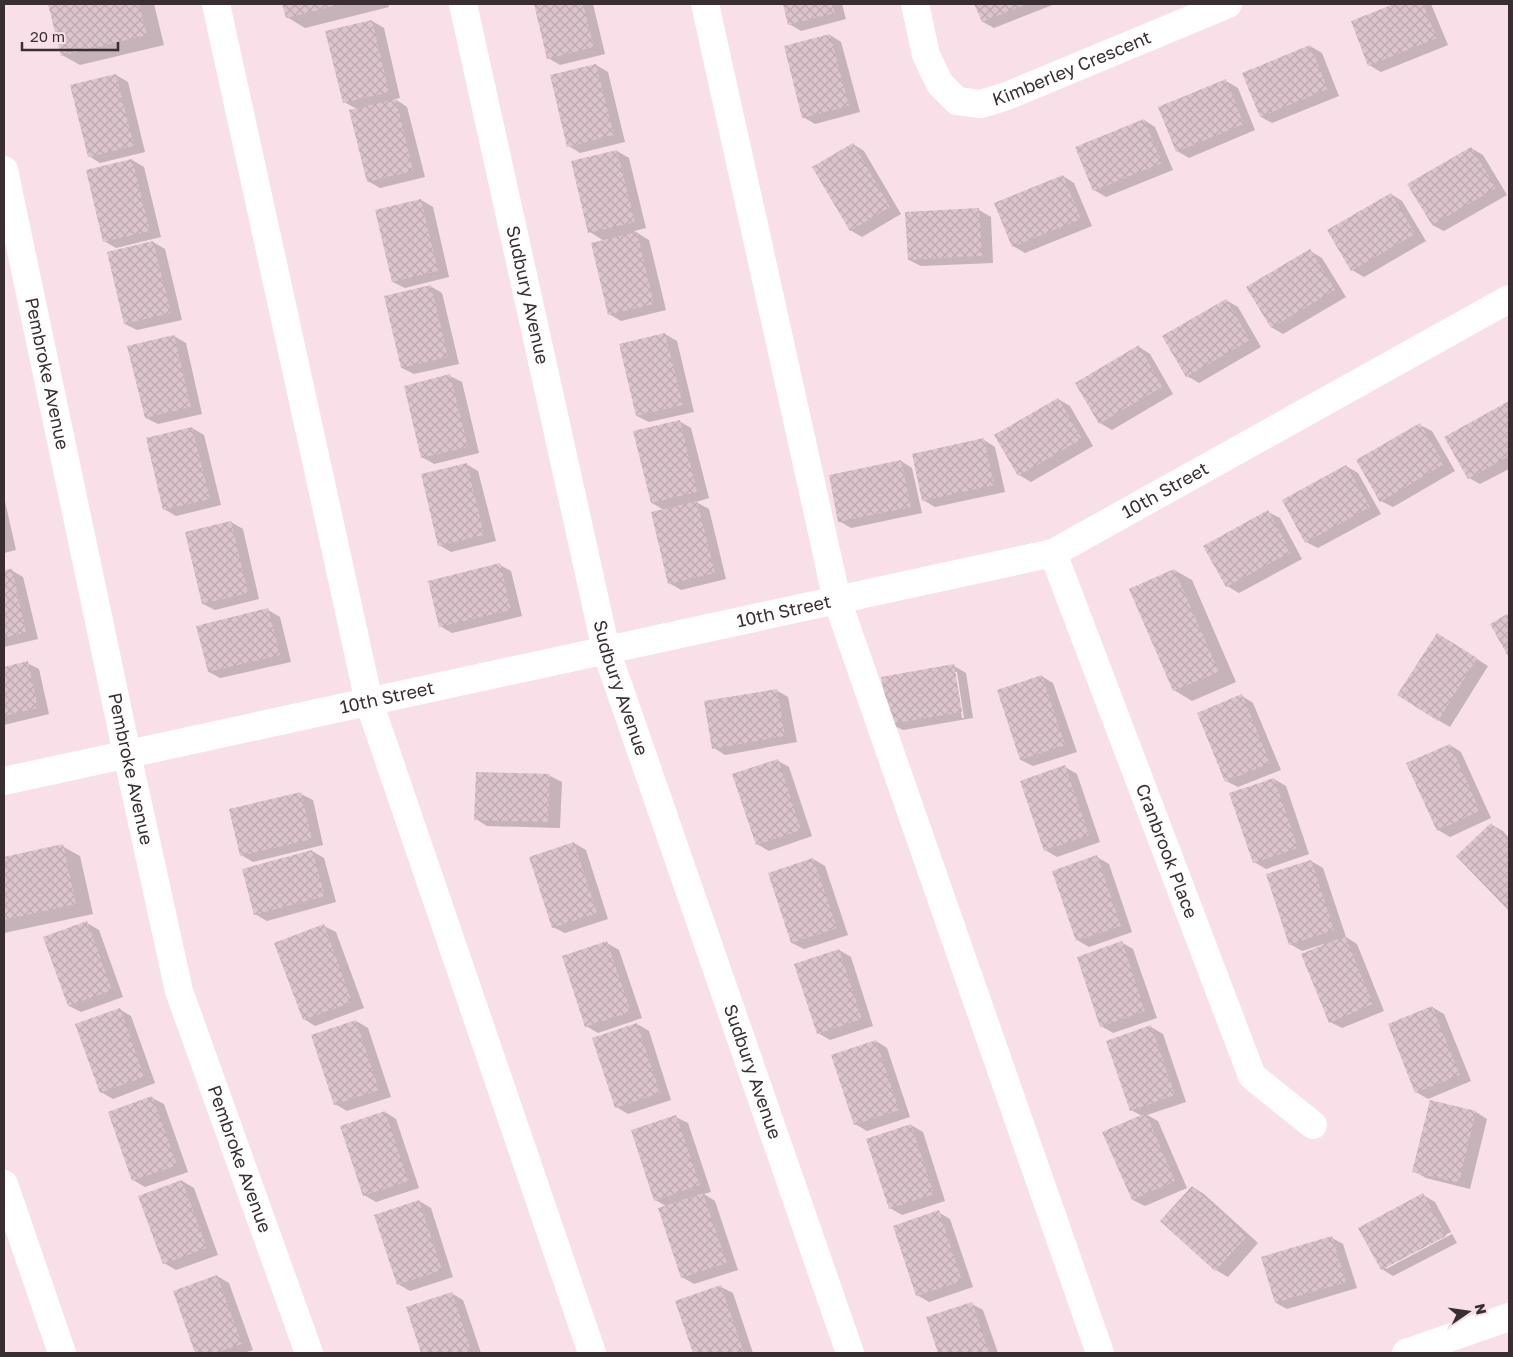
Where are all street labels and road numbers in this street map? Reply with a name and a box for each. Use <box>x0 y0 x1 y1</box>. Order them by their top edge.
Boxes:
street label: Kimberley Crescent <box>990 25 1154 110</box>
street label: Sudbury Avenue <box>502 223 554 366</box>
street label: Pembroke Avenue <box>21 295 75 451</box>
street label: 10th Street <box>1117 457 1212 523</box>
street label: 10th Street <box>734 590 833 631</box>
street label: Sudbury Avenue <box>590 618 654 758</box>
street label: 10th Street <box>338 676 436 718</box>
street label: Pembroke Avenue <box>104 690 159 847</box>
street label: Cranbrook Place <box>1132 780 1203 921</box>
street label: Sudbury Avenue <box>720 1001 787 1142</box>
street label: Pembroke Avenue <box>204 1082 277 1235</box>

